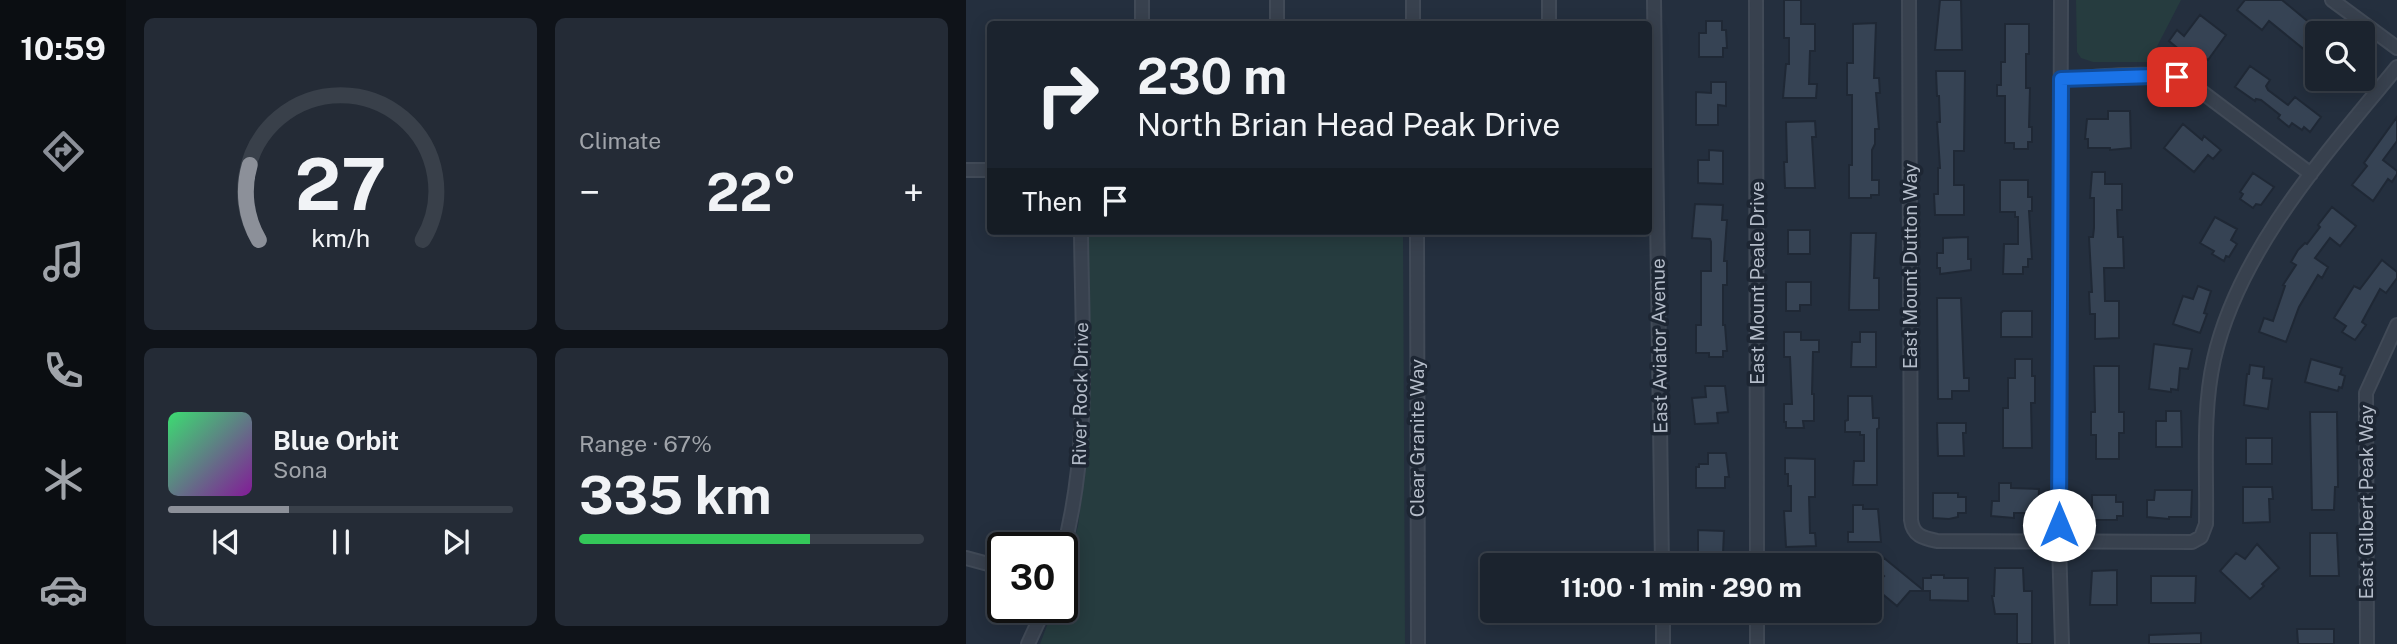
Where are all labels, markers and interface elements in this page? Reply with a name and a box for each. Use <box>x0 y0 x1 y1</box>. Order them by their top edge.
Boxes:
map controls <box>2305 21 2375 91</box>
button: search <box>2305 21 2375 91</box>
text: 10:59 <box>20 30 106 67</box>
text: 230 m <box>1137 47 1287 105</box>
pin <box>2147 47 2207 107</box>
icon: right <box>1022 49 1113 140</box>
icon: arrive <box>2158 58 2196 96</box>
text: North Brian Head Peak Drive <box>1137 106 1560 143</box>
icon: directions <box>39 127 88 176</box>
text: Climate <box>579 127 661 154</box>
text: 27 <box>295 141 386 226</box>
text: 22° <box>706 162 797 223</box>
street label: East Mount Dutton Way <box>1899 163 1921 369</box>
text: − <box>579 170 600 215</box>
text: + <box>903 170 924 215</box>
street label: East Mount Peale Drive <box>1746 181 1768 385</box>
icon: arrive <box>1096 182 1134 220</box>
text: Then <box>1022 186 1082 217</box>
text: km/h <box>311 223 370 253</box>
icon: music <box>39 237 88 286</box>
street label: East Aviator Avenue <box>1646 258 1672 434</box>
street label: River Rock Drive <box>1068 322 1092 466</box>
icon: phone <box>39 346 88 395</box>
street label: Clear Granite Way <box>1406 359 1428 517</box>
street label: East Gilbert Peak Way <box>2355 405 2377 599</box>
text: Blue Orbit <box>273 425 399 456</box>
text: Range · 67% <box>579 430 712 457</box>
icon: climate <box>39 455 88 504</box>
text: Sona <box>273 456 327 483</box>
text: 335 km <box>579 465 772 526</box>
position arrow <box>2022 488 2096 562</box>
icon: previous <box>207 523 245 561</box>
icon: pause <box>322 523 360 561</box>
icon: next <box>437 523 475 561</box>
speed limit sign: 30 <box>987 532 1078 623</box>
icon: car <box>39 565 88 614</box>
text: 11:00 · 1 min · 290 m <box>1560 572 1802 603</box>

